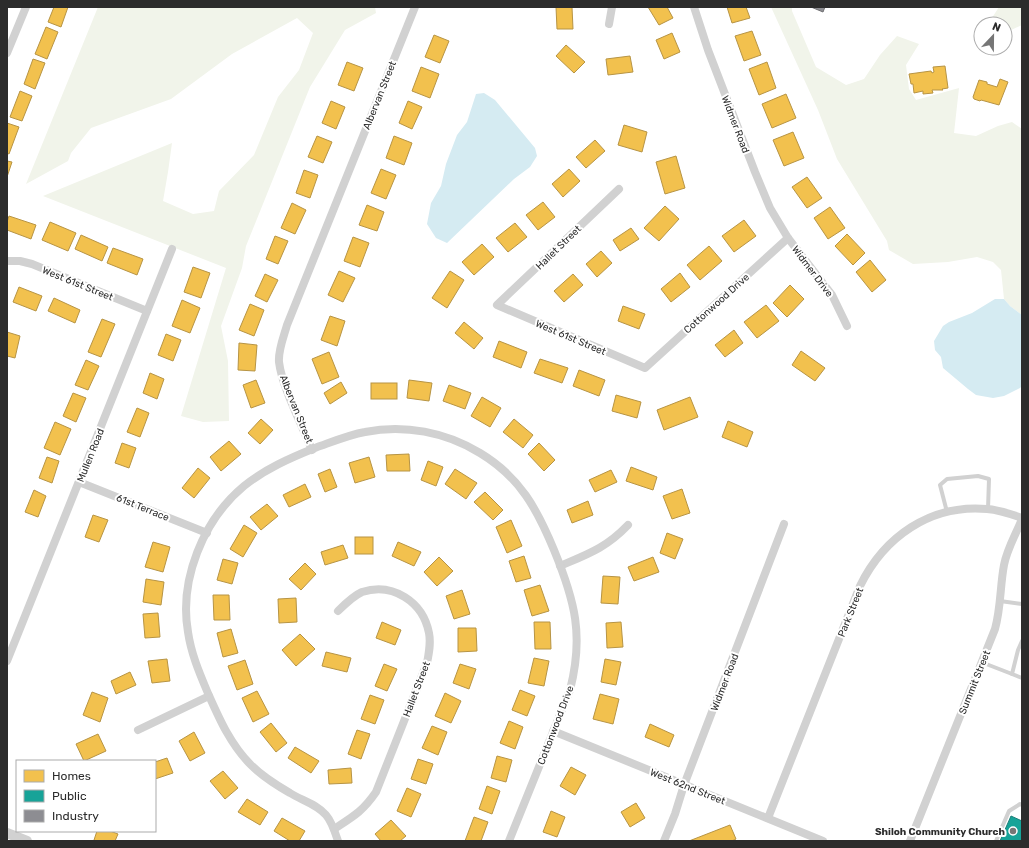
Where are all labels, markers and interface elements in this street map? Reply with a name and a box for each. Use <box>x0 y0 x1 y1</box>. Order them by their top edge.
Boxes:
north arrow <box>973 16 1013 56</box>
text: N <box>990 20 1003 35</box>
street label: Albervan Street <box>361 59 399 131</box>
street label: Widmer Road <box>719 94 752 155</box>
street label: Hallet Street <box>534 223 584 272</box>
street label: Widmer Drive <box>789 244 836 300</box>
street label: West 61st Street <box>40 264 115 304</box>
street label: Cottonwood Drive <box>682 271 752 336</box>
street label: West 61st Street <box>534 318 608 358</box>
street label: Albervan Street <box>277 373 315 445</box>
street label: Mullen Road <box>75 427 107 484</box>
street label: 61st Terrace <box>114 492 171 524</box>
street label: Park Street <box>836 586 866 639</box>
street label: Summit Street <box>957 649 993 716</box>
street label: Widmer Road <box>708 652 741 713</box>
street label: Hallet Street <box>401 660 433 719</box>
street label: Cottonwood Drive <box>535 684 577 767</box>
legend <box>16 760 156 832</box>
street label: West 62nd Street <box>648 766 727 808</box>
text: Homes <box>52 769 91 783</box>
text: Public <box>52 789 87 803</box>
text: Industry <box>52 809 99 823</box>
place label: Shiloh Community Church <box>875 826 1005 838</box>
marker: Shiloh Community Church <box>1008 826 1018 836</box>

